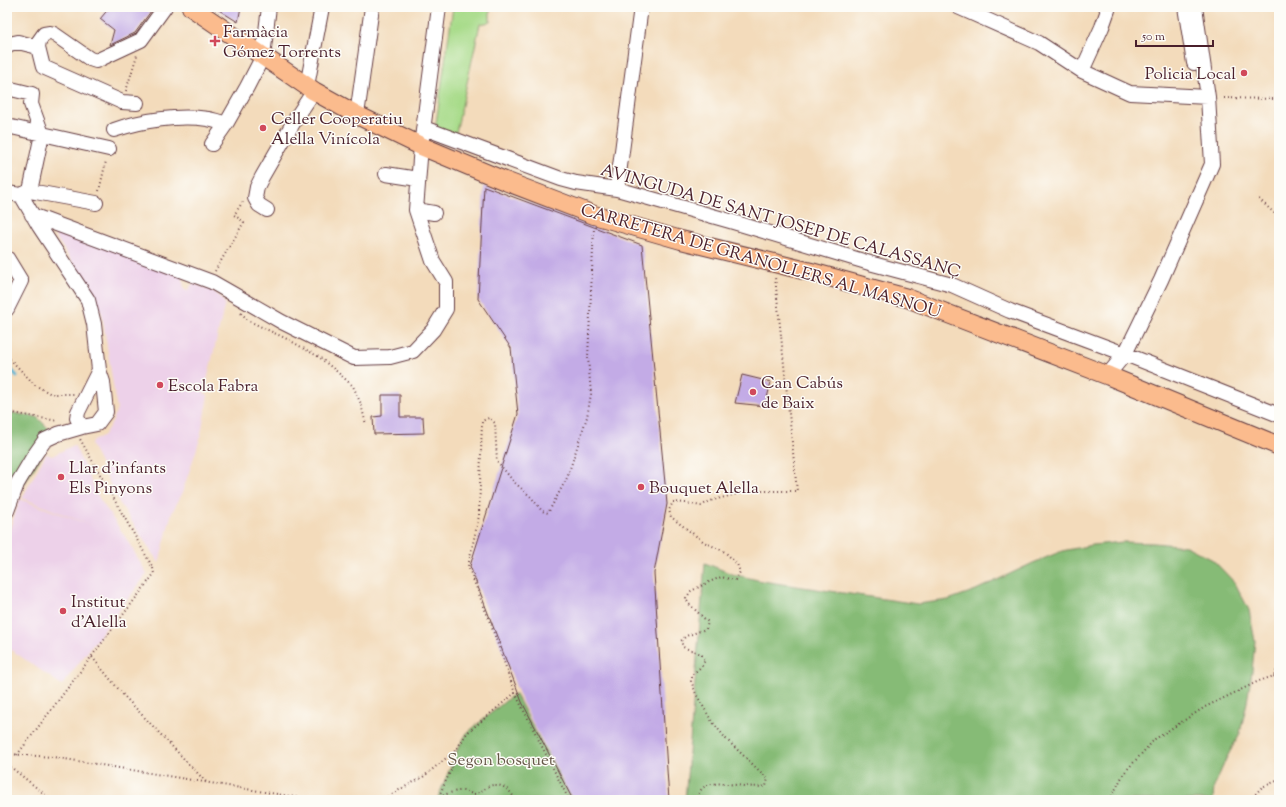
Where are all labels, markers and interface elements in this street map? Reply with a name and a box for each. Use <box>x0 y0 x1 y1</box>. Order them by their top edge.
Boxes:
place label: Farmàcia Gómez Torrents <box>223 21 341 65</box>
scale bar <box>1136 22 1213 48</box>
text: 50 m <box>1141 28 1165 46</box>
marker: Farmàcia Gómez Torrents <box>210 36 220 46</box>
place label: Policia Local <box>1145 63 1236 87</box>
marker: Policia Local <box>1239 68 1249 78</box>
place label: Celler Cooperatiu Alella Vinícola <box>271 108 403 152</box>
marker: Celler Cooperatiu Alella Vinícola <box>258 123 268 133</box>
street label: AVINGUDA DE SANT JOSEP DE CALASSANÇ <box>597 159 963 285</box>
street label: CARRETERA DE GRANOLLERS AL MASNOU <box>577 199 944 325</box>
place label: Can Cabús de Baix <box>761 372 843 416</box>
place label: Escola Fabra <box>168 375 259 399</box>
marker: Escola Fabra <box>155 380 165 390</box>
marker: Can Cabús de Baix <box>748 387 758 397</box>
place label: Llar d'infants Els Pinyons <box>69 457 166 501</box>
marker: Llar d'infants Els Pinyons <box>56 472 66 482</box>
place label: Bouquet Alella <box>649 477 759 501</box>
marker: Bouquet Alella <box>636 482 646 492</box>
place label: Institut d'Alella <box>71 591 127 635</box>
marker: Institut d'Alella <box>58 606 68 616</box>
park label: Segon bosquet <box>447 749 555 773</box>

